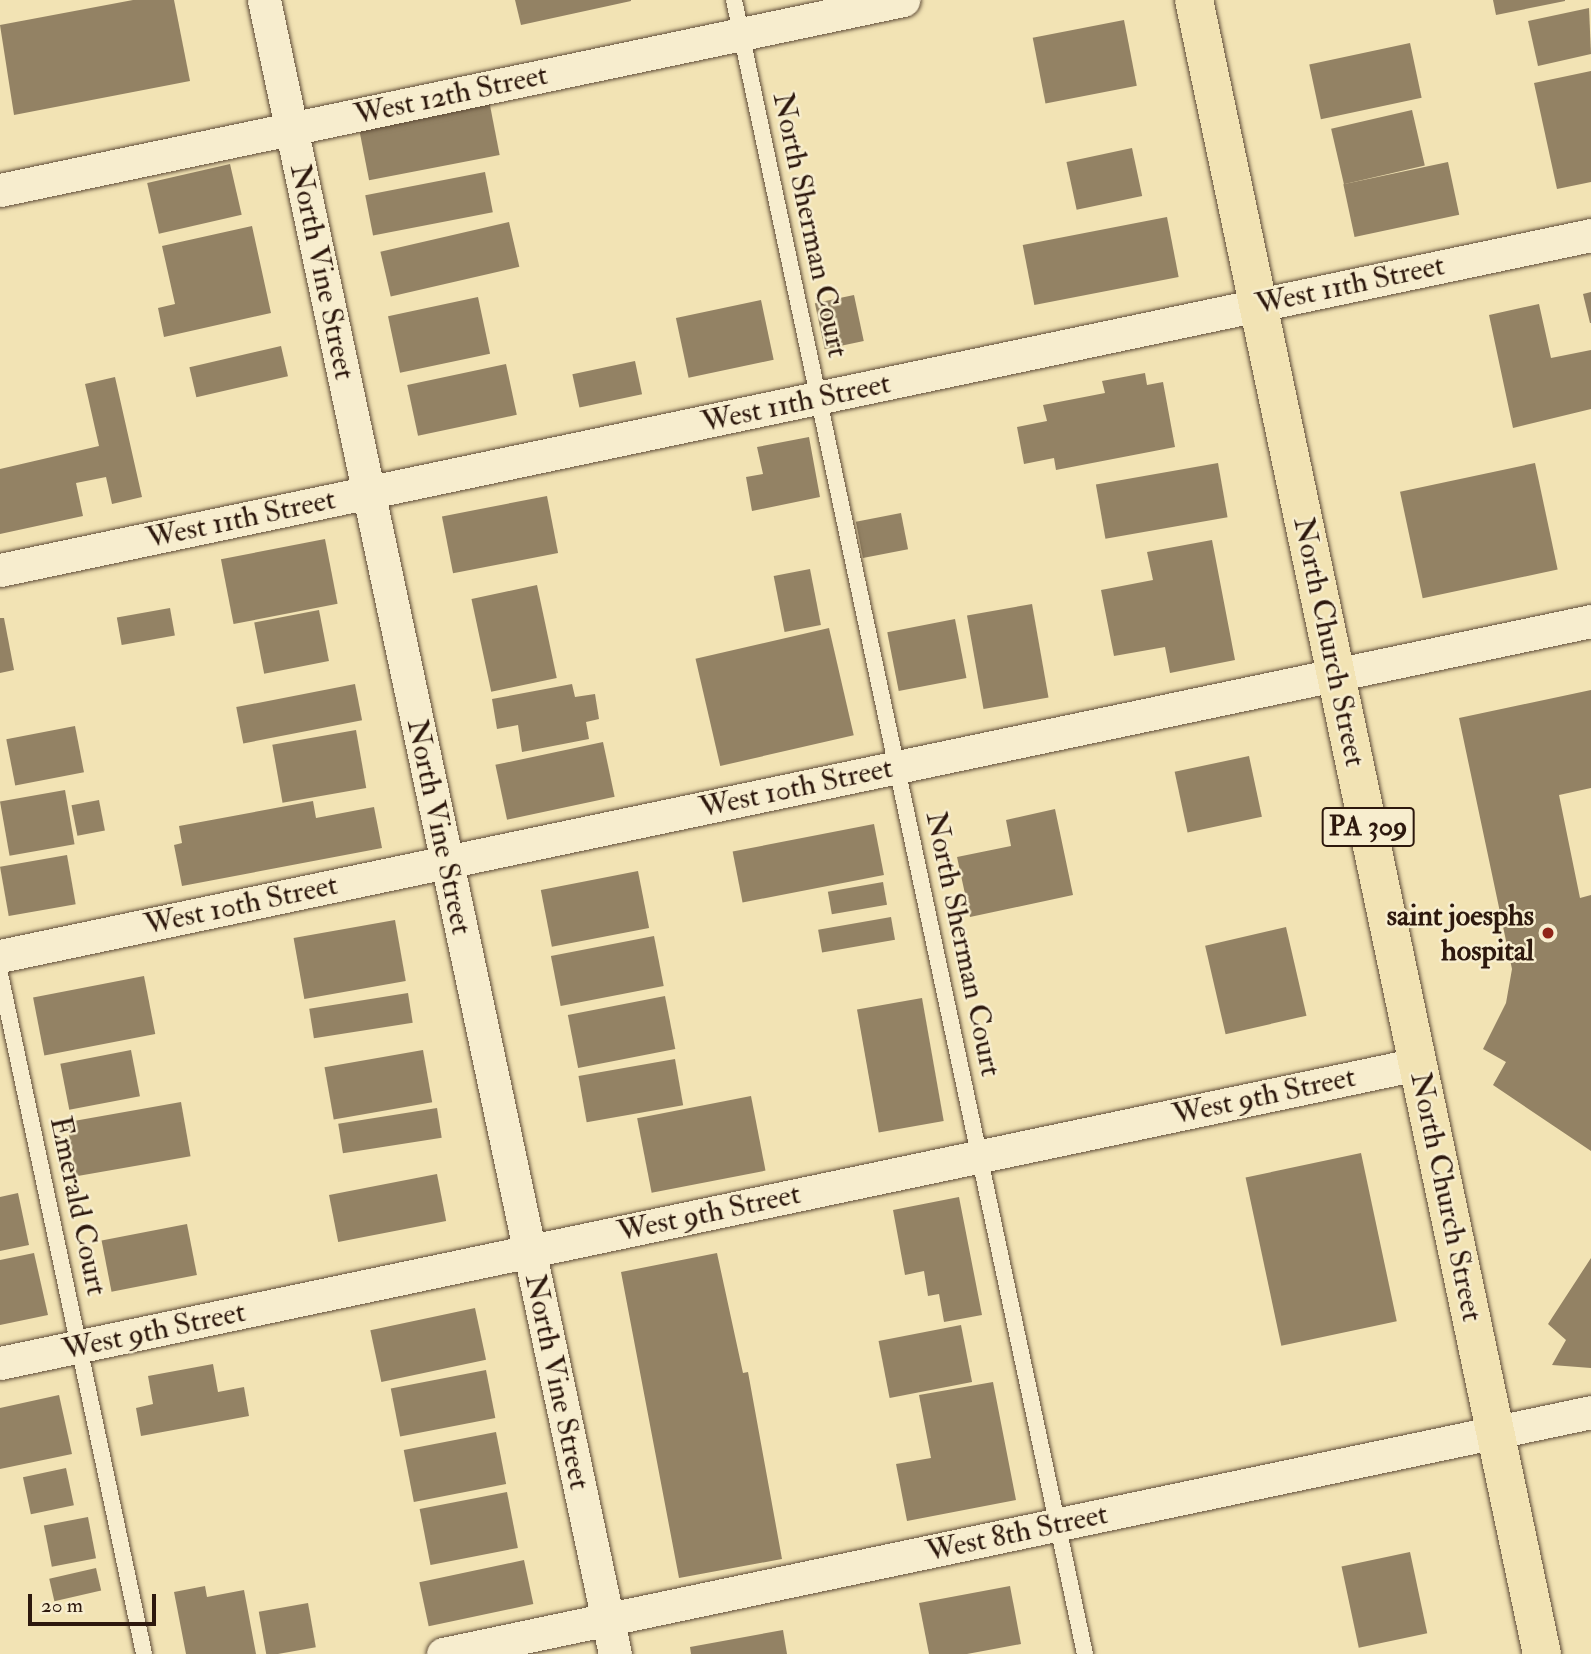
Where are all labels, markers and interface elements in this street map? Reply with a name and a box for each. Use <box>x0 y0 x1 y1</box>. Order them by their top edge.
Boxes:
street label: West 12th Street <box>351 57 551 133</box>
street label: North Sherman Court <box>764 89 856 361</box>
street label: North Vine Street <box>282 161 362 383</box>
street label: West 11th Street <box>1252 247 1448 323</box>
street label: West 11th Street <box>698 365 894 441</box>
street label: West 11th Street <box>143 481 339 557</box>
street label: North Church Street <box>1285 514 1373 770</box>
street label: North Vine Street <box>399 716 479 938</box>
street label: West 10th Street <box>696 750 896 826</box>
road number: PA 309 <box>1321 802 1415 852</box>
street label: North Sherman Court <box>917 808 1009 1080</box>
street label: West 10th Street <box>141 867 341 943</box>
place label: saint joesphs hospital <box>1387 898 1534 968</box>
marker: saint joesphs hospital <box>1540 925 1556 941</box>
street label: West 9th Street <box>1169 1059 1359 1133</box>
street label: North Church Street <box>1402 1069 1490 1325</box>
street label: Emerald Court <box>41 1113 115 1299</box>
street label: West 9th Street <box>614 1176 804 1250</box>
street label: North Vine Street <box>517 1271 597 1493</box>
street label: West 9th Street <box>59 1294 249 1368</box>
street label: West 8th Street <box>923 1496 1111 1570</box>
scale bar <box>32 1580 159 1624</box>
text: 20 m <box>41 1592 83 1619</box>

